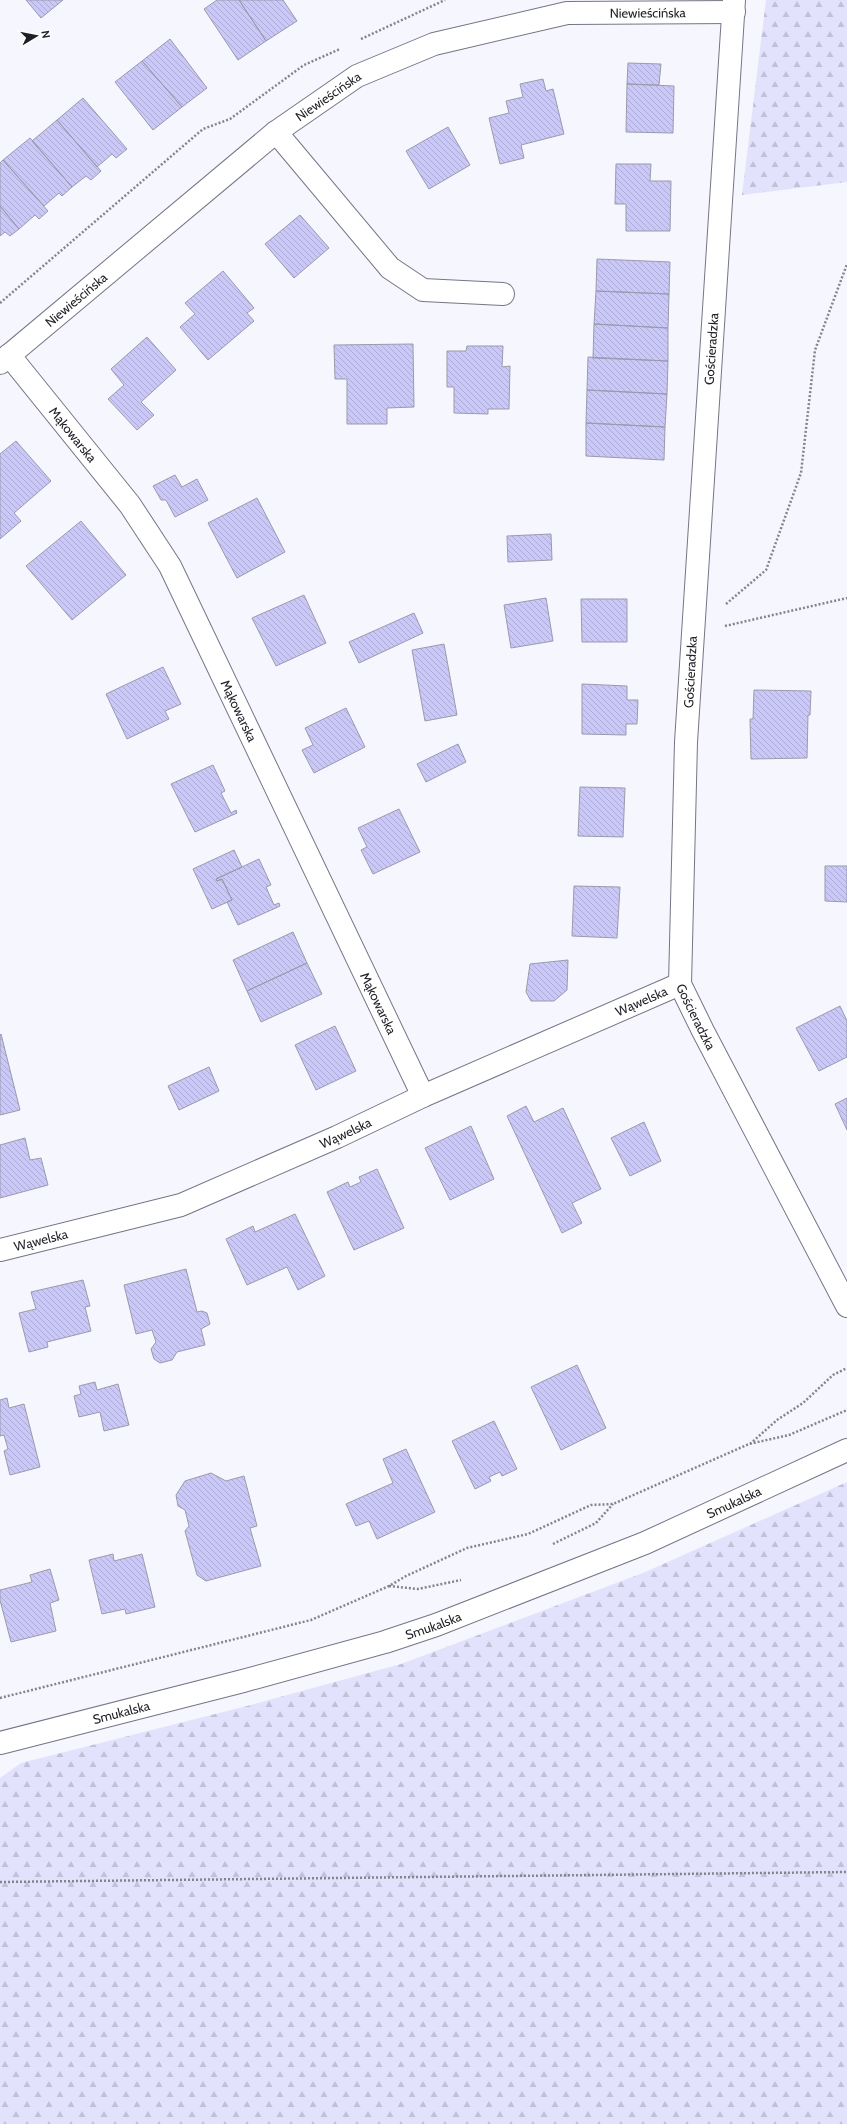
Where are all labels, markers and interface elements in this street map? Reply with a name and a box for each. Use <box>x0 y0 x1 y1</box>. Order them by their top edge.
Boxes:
street label: Niewieścińska <box>610 4 686 21</box>
north arrow <box>16 16 56 56</box>
text: N <box>38 29 53 39</box>
street label: Niewieścińska <box>292 67 364 124</box>
street label: Niewieścińska <box>42 268 111 330</box>
street label: Gościeradzka <box>701 312 722 386</box>
street label: Mąkowarska <box>46 403 101 466</box>
street label: Gościeradzka <box>680 635 700 708</box>
street label: Mąkowarska <box>218 677 261 745</box>
street label: Mąkowarska <box>357 970 401 1037</box>
street label: Gościeradzka <box>673 981 720 1053</box>
street label: Wąwelska <box>613 982 670 1019</box>
street label: Wąwelska <box>317 1114 374 1152</box>
street label: Wąwelska <box>12 1225 70 1254</box>
street label: Smukalska <box>704 1482 764 1522</box>
street label: Smukalska <box>403 1608 464 1643</box>
street label: Smukalska <box>91 1697 152 1727</box>

